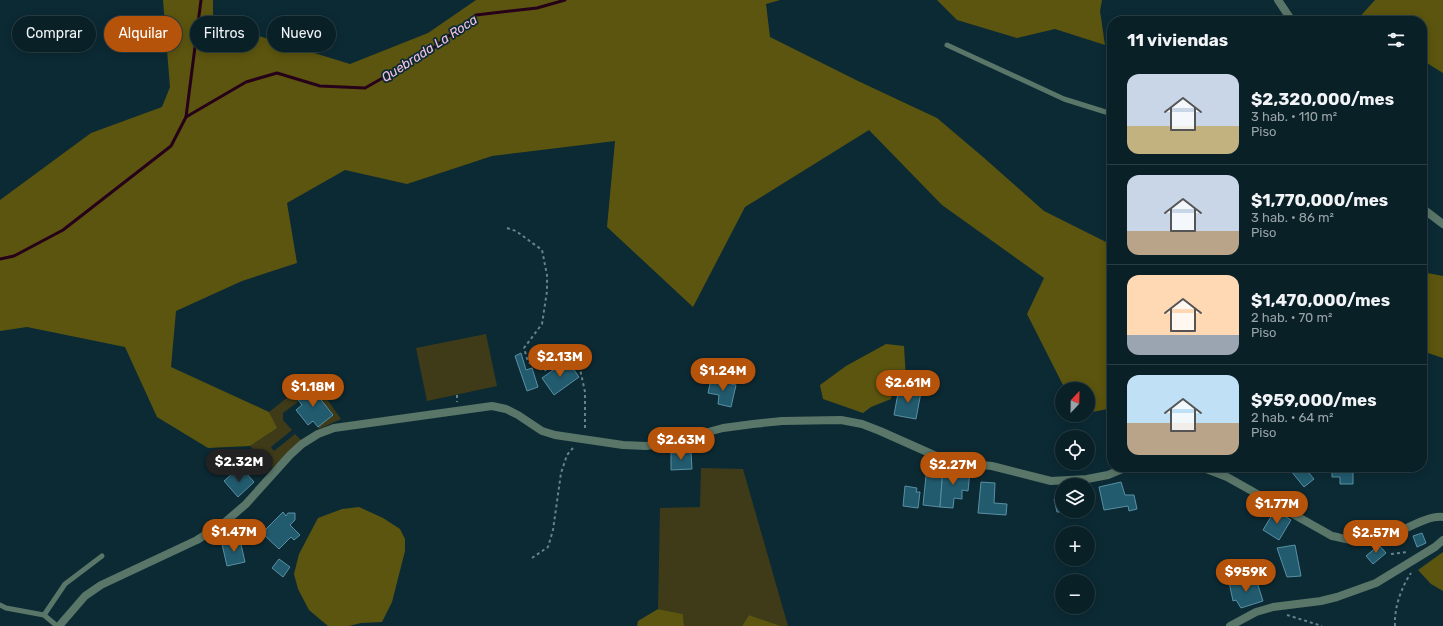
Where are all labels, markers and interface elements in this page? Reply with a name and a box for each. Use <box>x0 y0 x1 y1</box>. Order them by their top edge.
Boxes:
water label: Quebrada La Roca <box>378 12 480 85</box>
chip: Comprar <box>12 16 96 52</box>
chip: Alquilar <box>104 16 182 52</box>
chip: Filtros <box>190 16 259 52</box>
chip: Nuevo <box>267 16 336 52</box>
icon: filters <box>1385 29 1407 51</box>
text: 11 viviendas <box>1127 30 1228 50</box>
text: $2,320,000/mes <box>1251 89 1394 109</box>
icon: home <box>1159 90 1207 138</box>
text: 3 hab. · 110 m² <box>1251 109 1337 124</box>
text: Piso <box>1251 124 1277 139</box>
text: $1,770,000/mes <box>1251 190 1388 210</box>
icon: home <box>1159 191 1207 239</box>
text: 3 hab. · 86 m² <box>1251 210 1334 225</box>
text: Piso <box>1251 225 1277 240</box>
text: $1,470,000/mes <box>1251 290 1390 310</box>
icon: home <box>1159 291 1207 339</box>
text: 2 hab. · 70 m² <box>1251 310 1333 325</box>
text: Piso <box>1251 325 1277 340</box>
pin: $2.13M <box>527 344 593 378</box>
text: $2.13M <box>537 349 583 364</box>
pin: $1.24M <box>690 358 756 392</box>
text: $1.24M <box>700 363 746 378</box>
pin: $2.61M <box>875 370 941 404</box>
pin: $1.18M <box>280 374 346 408</box>
text: $2.61M <box>885 375 931 390</box>
text: $1.18M <box>291 379 335 394</box>
north arrow <box>1055 382 1095 422</box>
map controls <box>1055 382 1095 614</box>
text: $959,000/mes <box>1251 390 1377 410</box>
icon: home <box>1159 391 1207 439</box>
text: 2 hab. · 64 m² <box>1251 410 1334 425</box>
text: Piso <box>1251 425 1277 440</box>
pin: $2.63M <box>648 427 714 461</box>
button: locate <box>1055 430 1095 470</box>
text: $2.63M <box>657 432 705 447</box>
pin: $2.32M <box>206 449 272 483</box>
pin: $2.27M <box>920 452 986 486</box>
text: $2.32M <box>215 454 263 469</box>
text: $2.27M <box>929 457 977 472</box>
button: layers <box>1055 478 1095 518</box>
pin: $1.77M <box>1244 491 1310 525</box>
text: $1.77M <box>1255 496 1299 511</box>
pin: $1.47M <box>201 519 267 553</box>
pin: $2.57M <box>1343 520 1409 554</box>
text: $1.47M <box>211 524 257 539</box>
text: $2.57M <box>1352 525 1400 540</box>
button: + <box>1055 526 1095 566</box>
pin: $959K <box>1218 559 1274 593</box>
text: $959K <box>1225 564 1267 579</box>
button: − <box>1055 574 1095 614</box>

